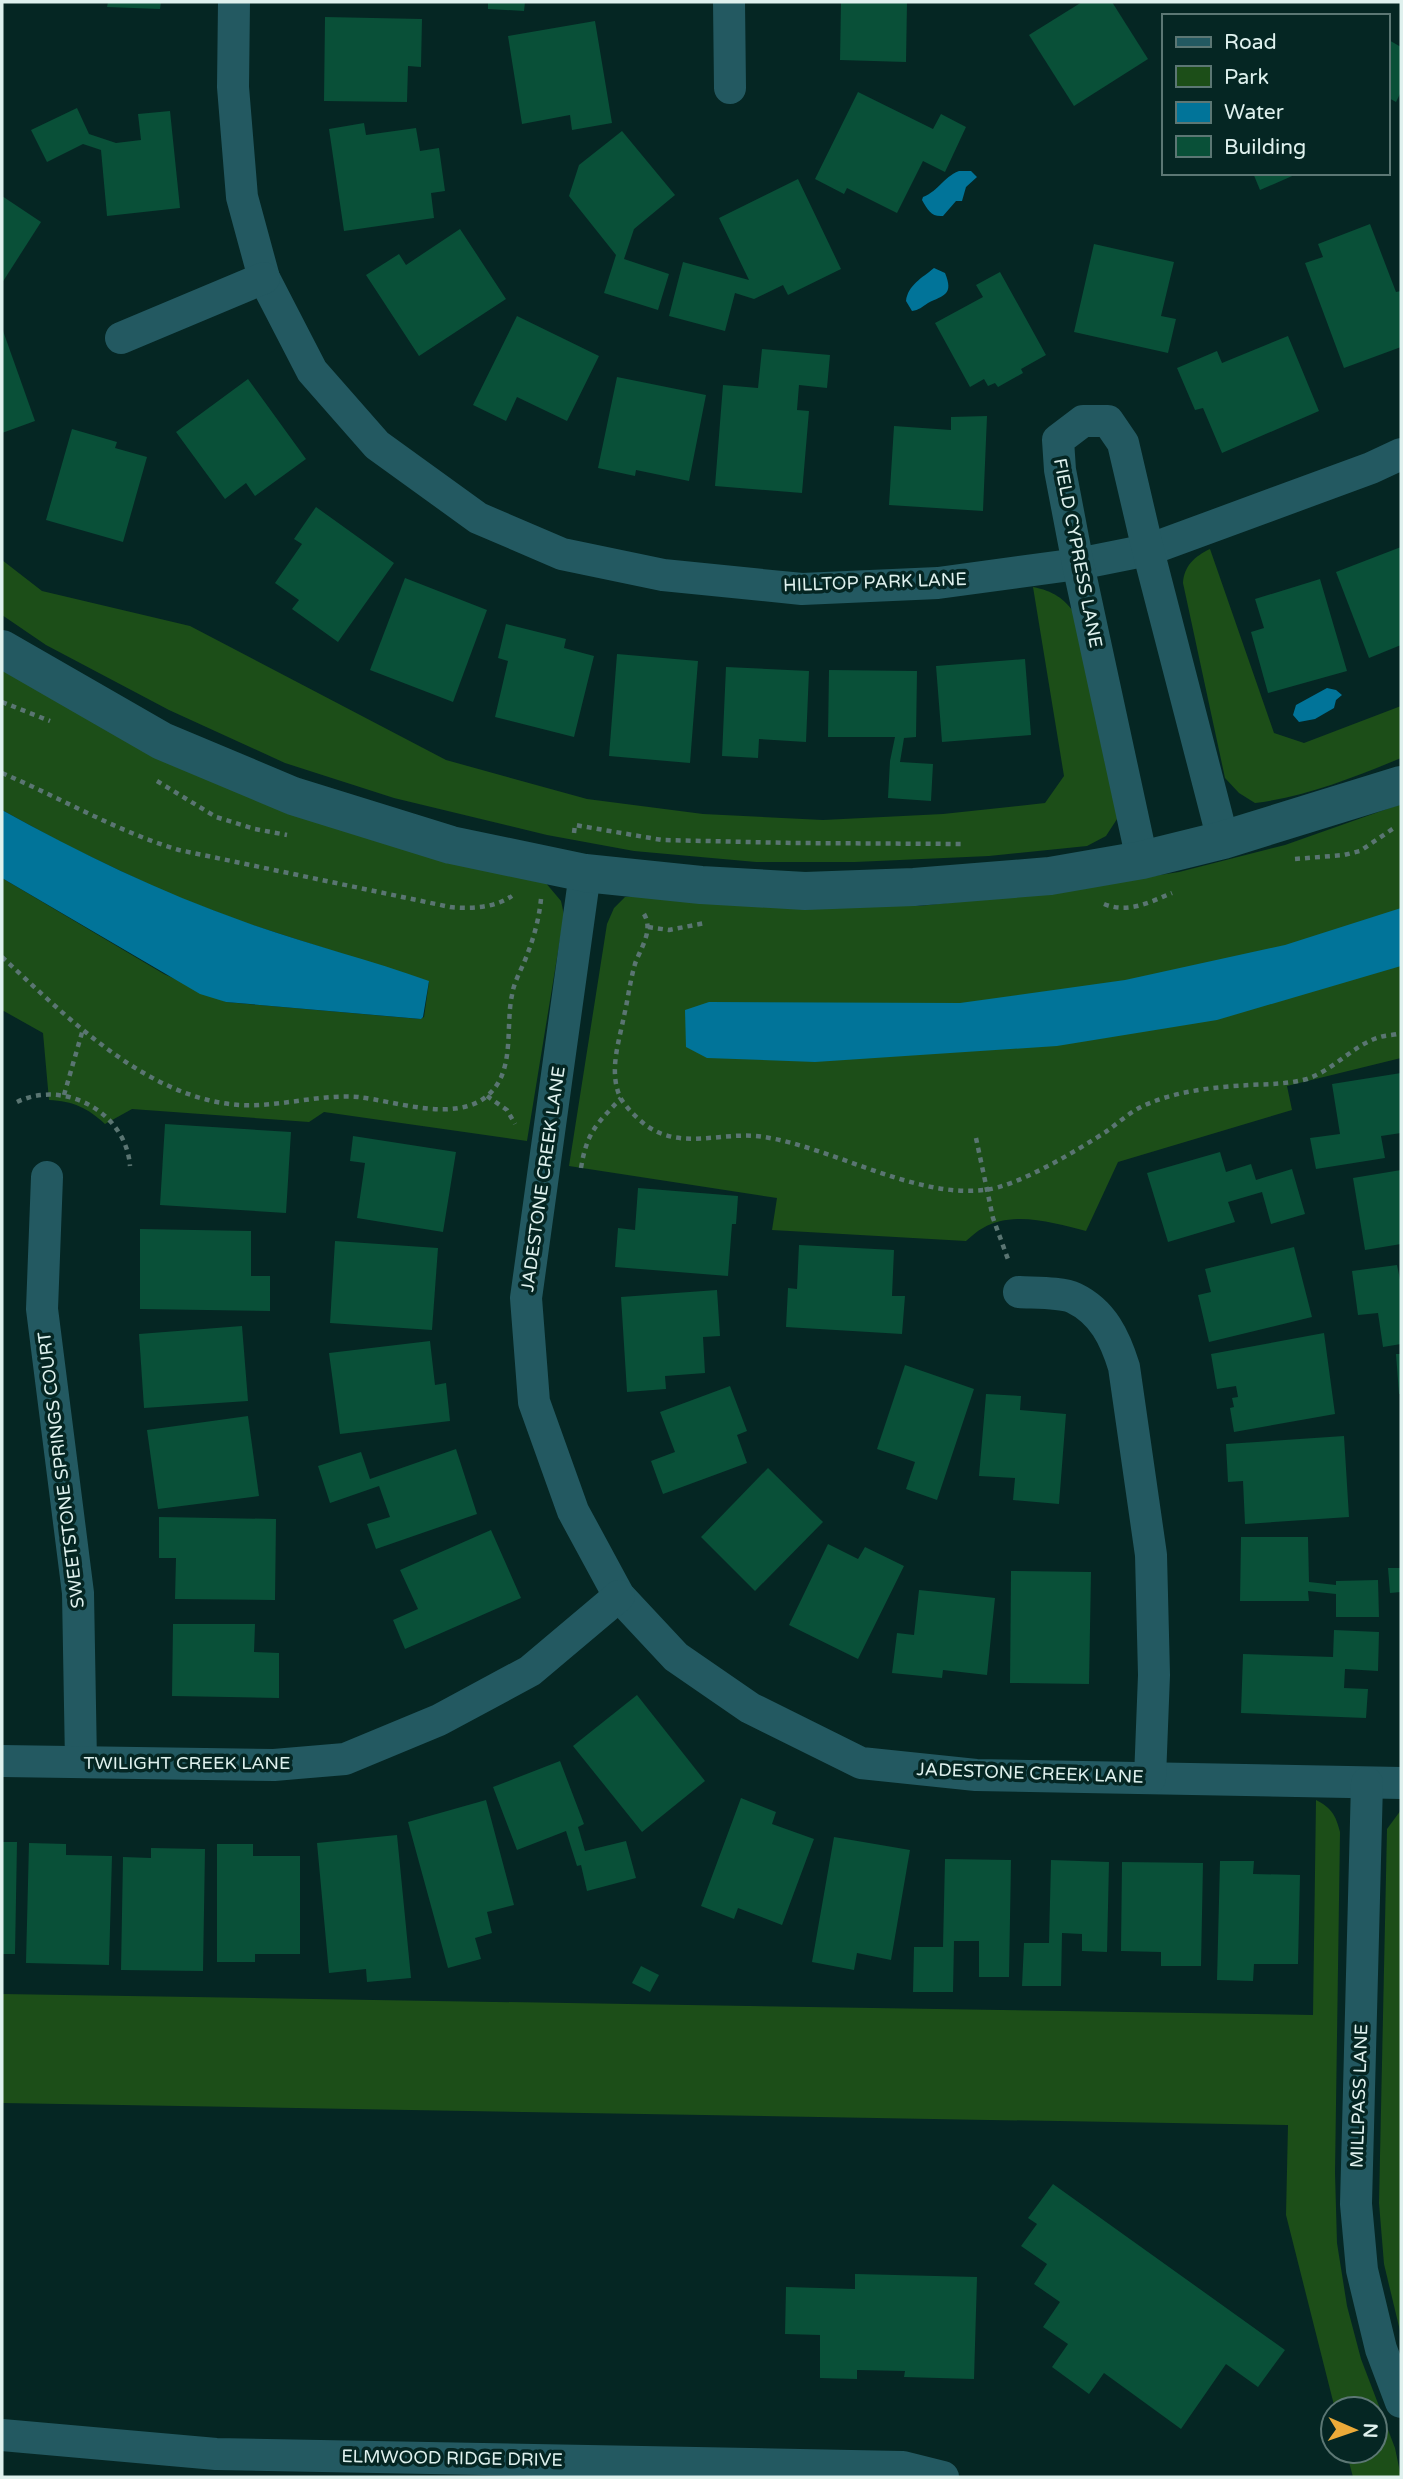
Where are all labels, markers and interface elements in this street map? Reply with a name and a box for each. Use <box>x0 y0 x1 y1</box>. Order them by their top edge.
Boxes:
legend <box>1162 14 1389 175</box>
text: Road <box>1224 30 1277 55</box>
text: Park <box>1224 65 1269 90</box>
text: Water <box>1224 100 1284 125</box>
text: Building <box>1224 135 1306 160</box>
street label: FIELD CYPRESS LANE <box>1049 456 1107 650</box>
street label: HILLTOP PARK LANE <box>783 568 967 596</box>
street label: JADESTONE CREEK LANE <box>516 1065 570 1293</box>
street label: SWEETSTONE SPRINGS COURT <box>33 1330 89 1610</box>
street label: TWILIGHT CREEK LANE <box>83 1752 291 1774</box>
street label: JADESTONE CREEK LANE <box>916 1758 1144 1788</box>
street label: MILLPASS LANE <box>1345 2024 1373 2168</box>
north arrow <box>1319 2395 1389 2465</box>
text: N <box>1359 2423 1381 2439</box>
street label: ELMWOOD RIDGE DRIVE <box>341 2445 563 2471</box>

